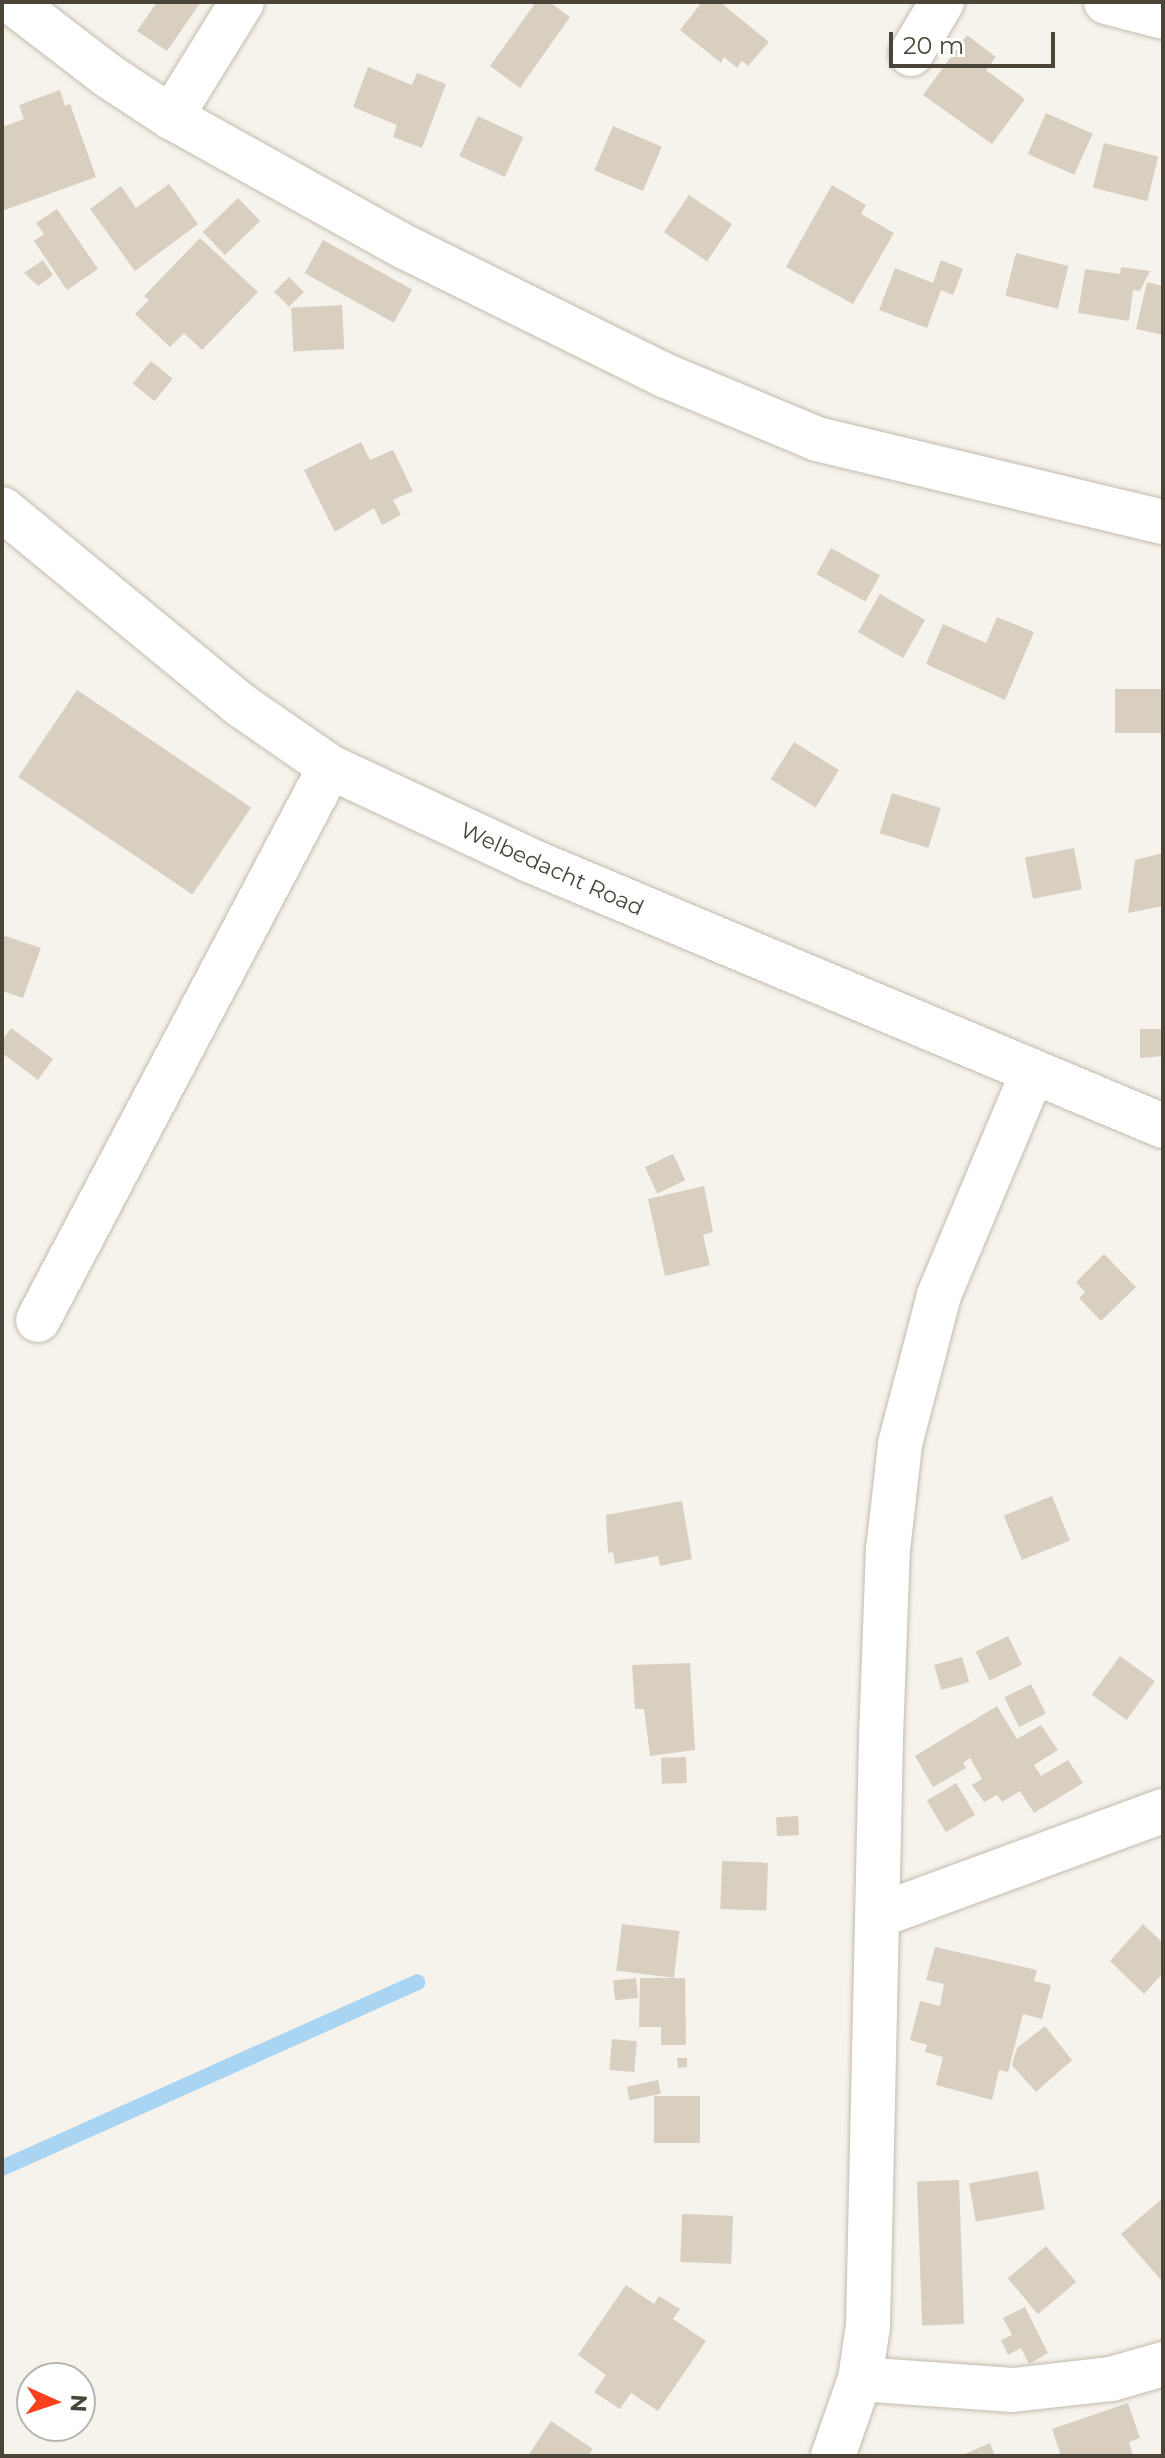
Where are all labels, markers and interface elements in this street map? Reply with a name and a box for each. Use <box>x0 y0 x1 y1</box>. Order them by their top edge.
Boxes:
scale bar <box>893 16 1059 66</box>
text: 20 m <box>903 31 964 60</box>
street label: Welbedacht Road <box>456 817 648 921</box>
north arrow <box>16 2362 96 2442</box>
text: N <box>65 2394 92 2413</box>

